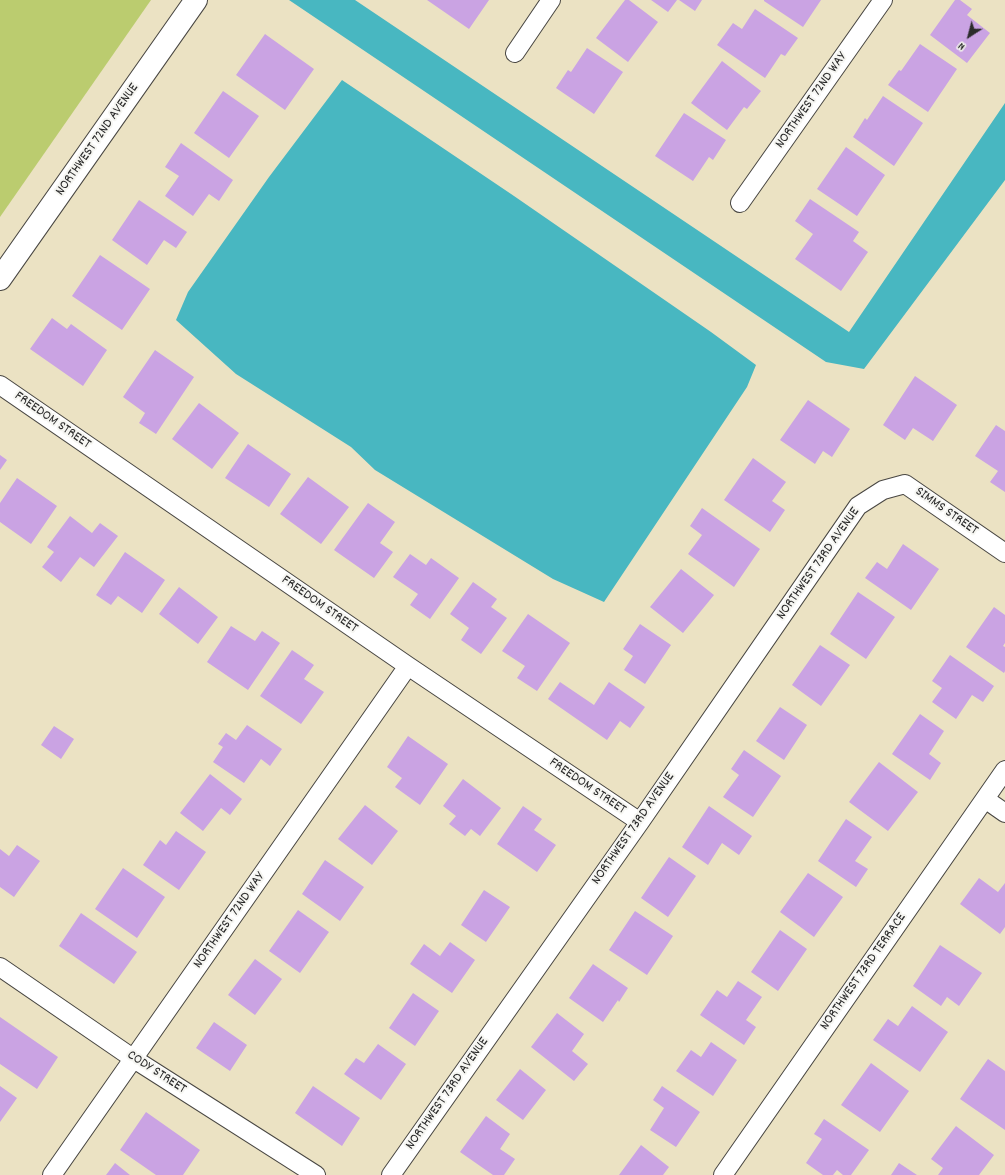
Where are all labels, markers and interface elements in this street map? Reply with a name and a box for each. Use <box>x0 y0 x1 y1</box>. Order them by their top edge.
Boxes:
north arrow <box>949 16 989 56</box>
text: N <box>955 38 969 54</box>
street label: NORTHWEST 72ND WAY <box>773 50 851 152</box>
street label: NORTHWEST 72ND AVENUE <box>53 81 143 199</box>
street label: FREEDOM STREET <box>11 388 93 454</box>
street label: SIMMS STREET <box>911 484 981 540</box>
street label: NORTHWEST 73RD AVENUE <box>774 505 864 623</box>
street label: FREEDOM STREET <box>278 572 360 638</box>
street label: FREEDOM STREET <box>545 755 629 819</box>
street label: NORTHWEST 73RD AVENUE <box>589 770 679 888</box>
street label: NORTHWEST 72ND WAY <box>191 870 269 972</box>
street label: NORTHWEST 73RD TERRACE <box>817 910 911 1034</box>
street label: NORTHWEST 73RD AVENUE <box>403 1035 493 1153</box>
street label: CODY STREET <box>123 1048 189 1098</box>

